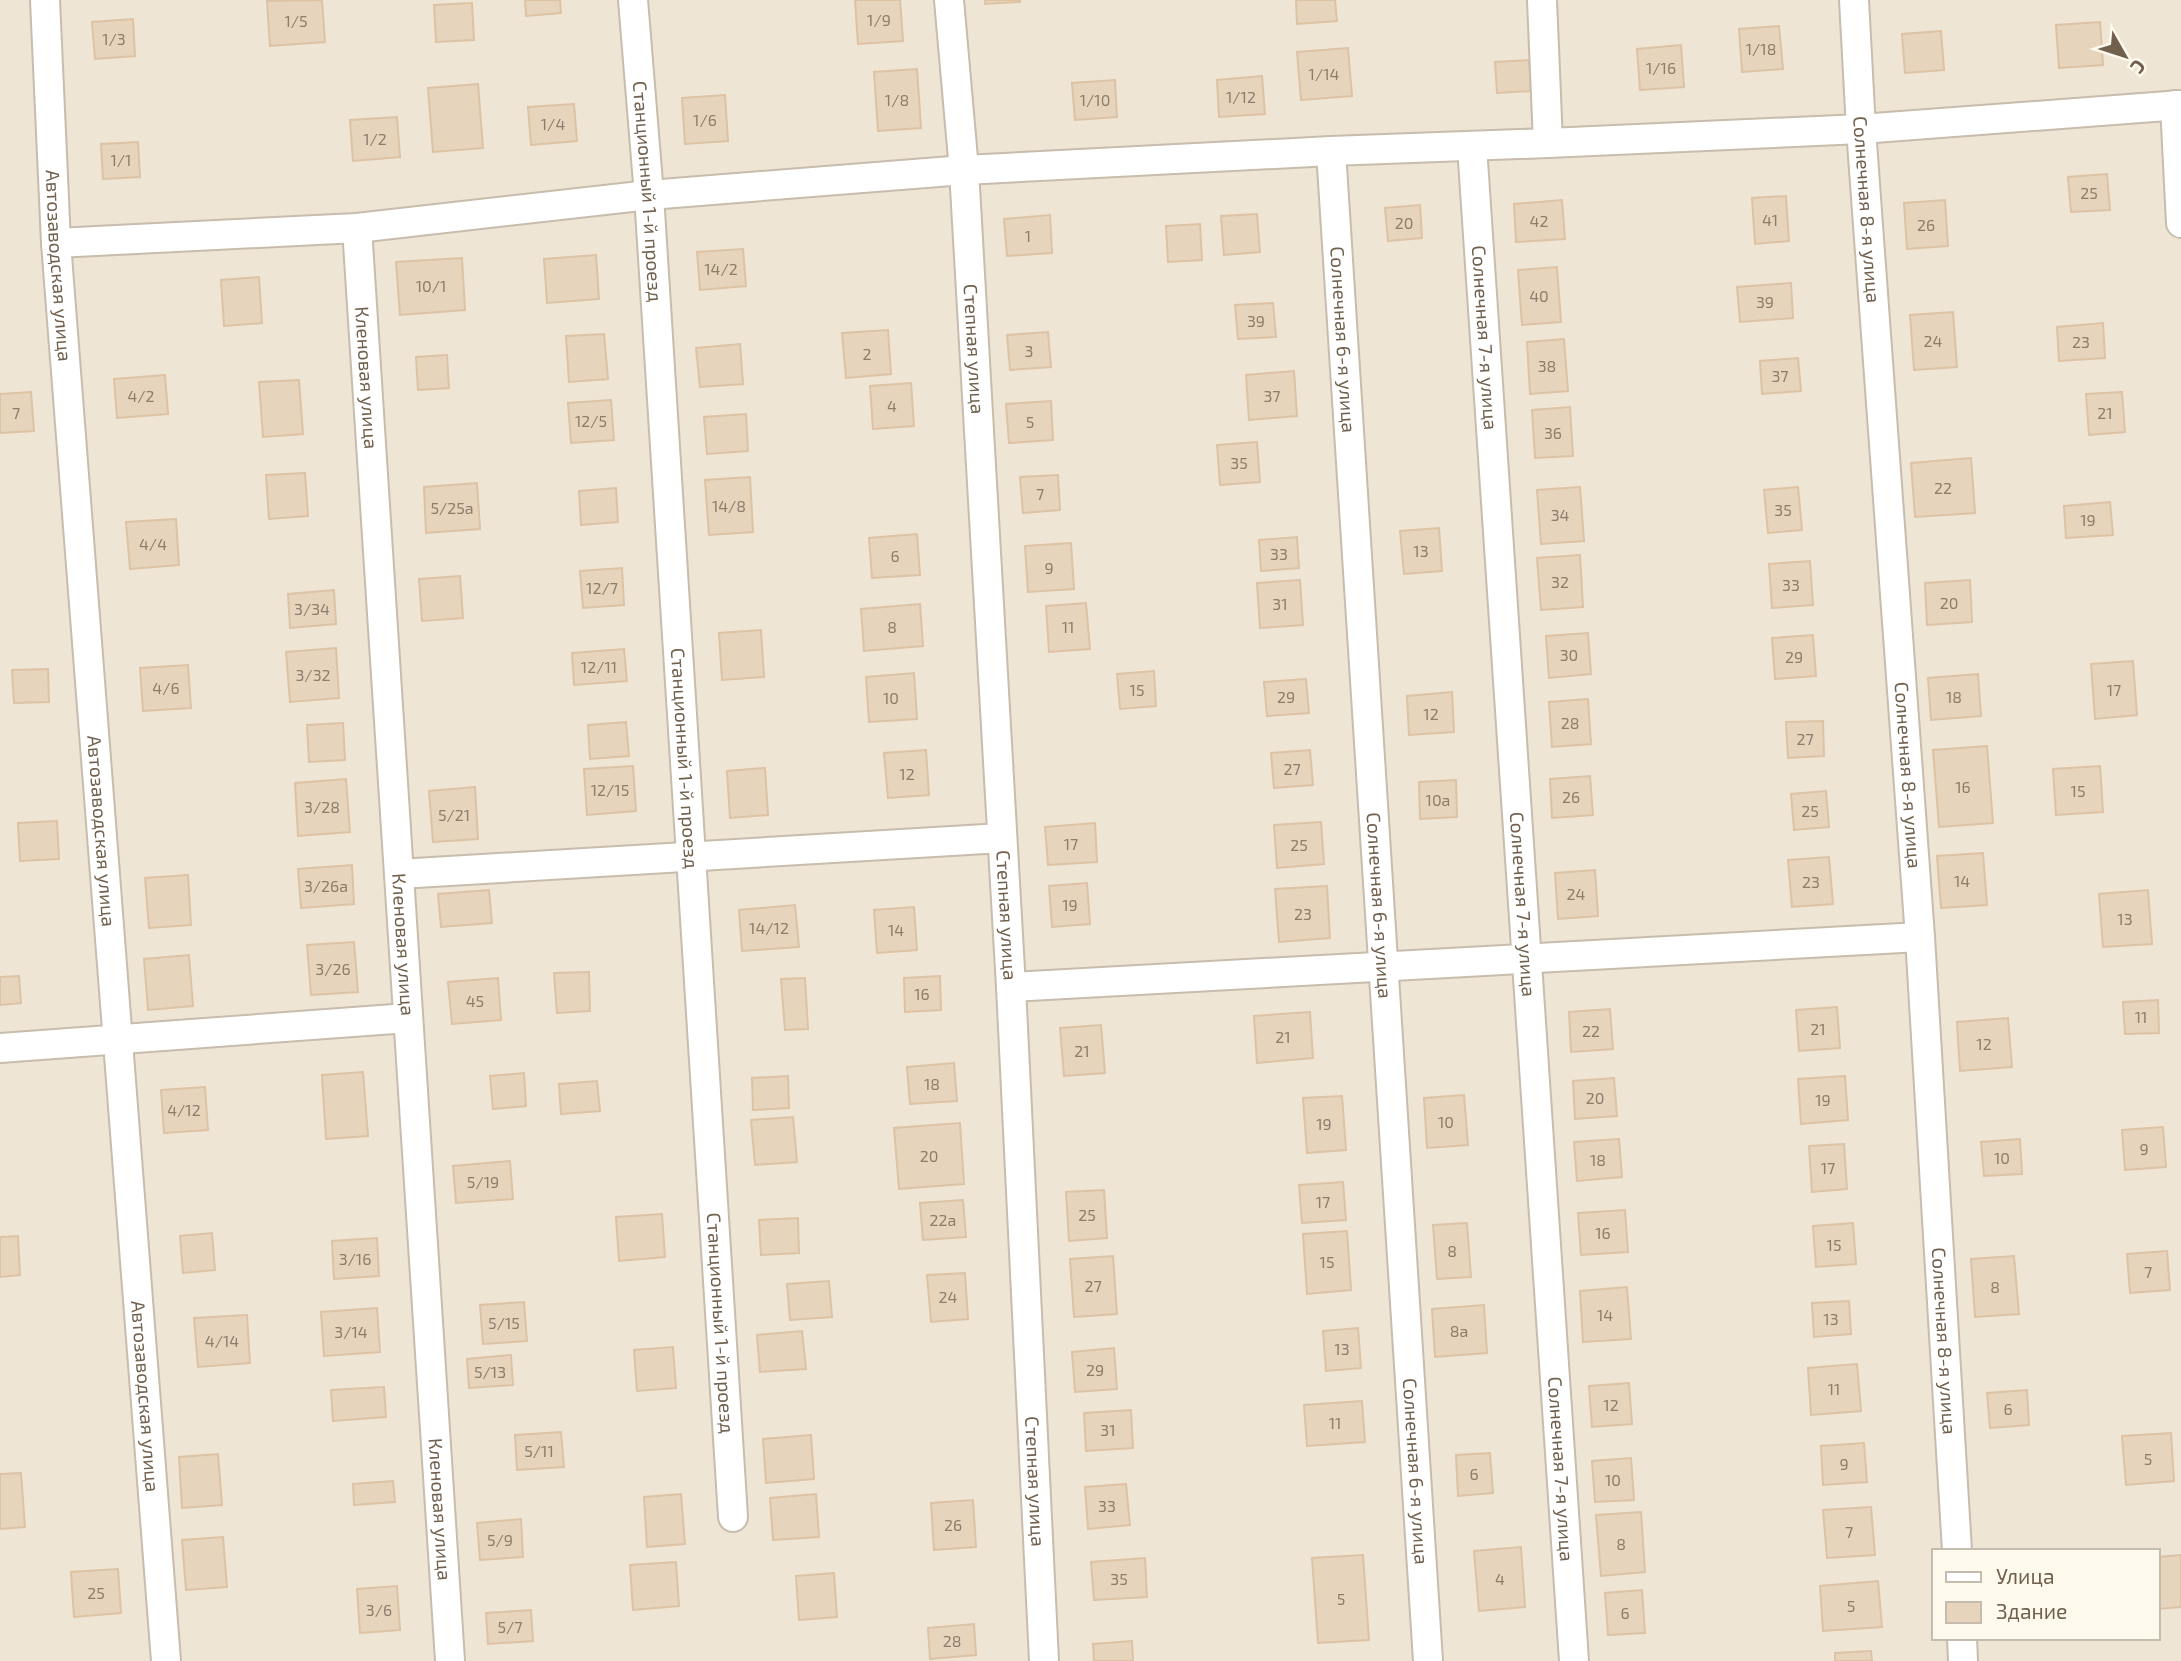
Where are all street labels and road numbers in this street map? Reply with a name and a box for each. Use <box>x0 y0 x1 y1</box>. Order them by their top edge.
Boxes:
street label: Станционный 1-й проезд <box>629 80 668 303</box>
street label: Солнечная 8-я улица <box>1849 115 1886 304</box>
street label: Автозаводская улица <box>42 169 77 362</box>
street label: Солнечная 7-я улица <box>1468 244 1503 431</box>
street label: Солнечная 6-я улица <box>1326 246 1361 433</box>
street label: Степная улица <box>960 283 990 415</box>
street label: Кленовая улица <box>351 306 383 450</box>
street label: Станционный 1-й проезд <box>667 647 704 869</box>
street label: Солнечная 8-я улица <box>1890 681 1927 869</box>
street label: Автозаводская улица <box>83 734 121 928</box>
street label: Солнечная 6-я улица <box>1363 811 1397 999</box>
street label: Солнечная 7-я улица <box>1506 811 1541 997</box>
street label: Степная улица <box>992 849 1023 981</box>
street label: Кленовая улица <box>388 872 420 1017</box>
street label: Станционный 1-й проезд <box>703 1212 740 1434</box>
street label: Солнечная 8-я улица <box>1928 1247 1962 1435</box>
street label: Автозаводская улица <box>127 1300 165 1493</box>
street label: Солнечная 7-я улица <box>1544 1376 1579 1562</box>
street label: Солнечная 6-я улица <box>1399 1377 1434 1565</box>
street label: Степная улица <box>1021 1416 1050 1547</box>
street label: Кленовая улица <box>425 1437 457 1581</box>

